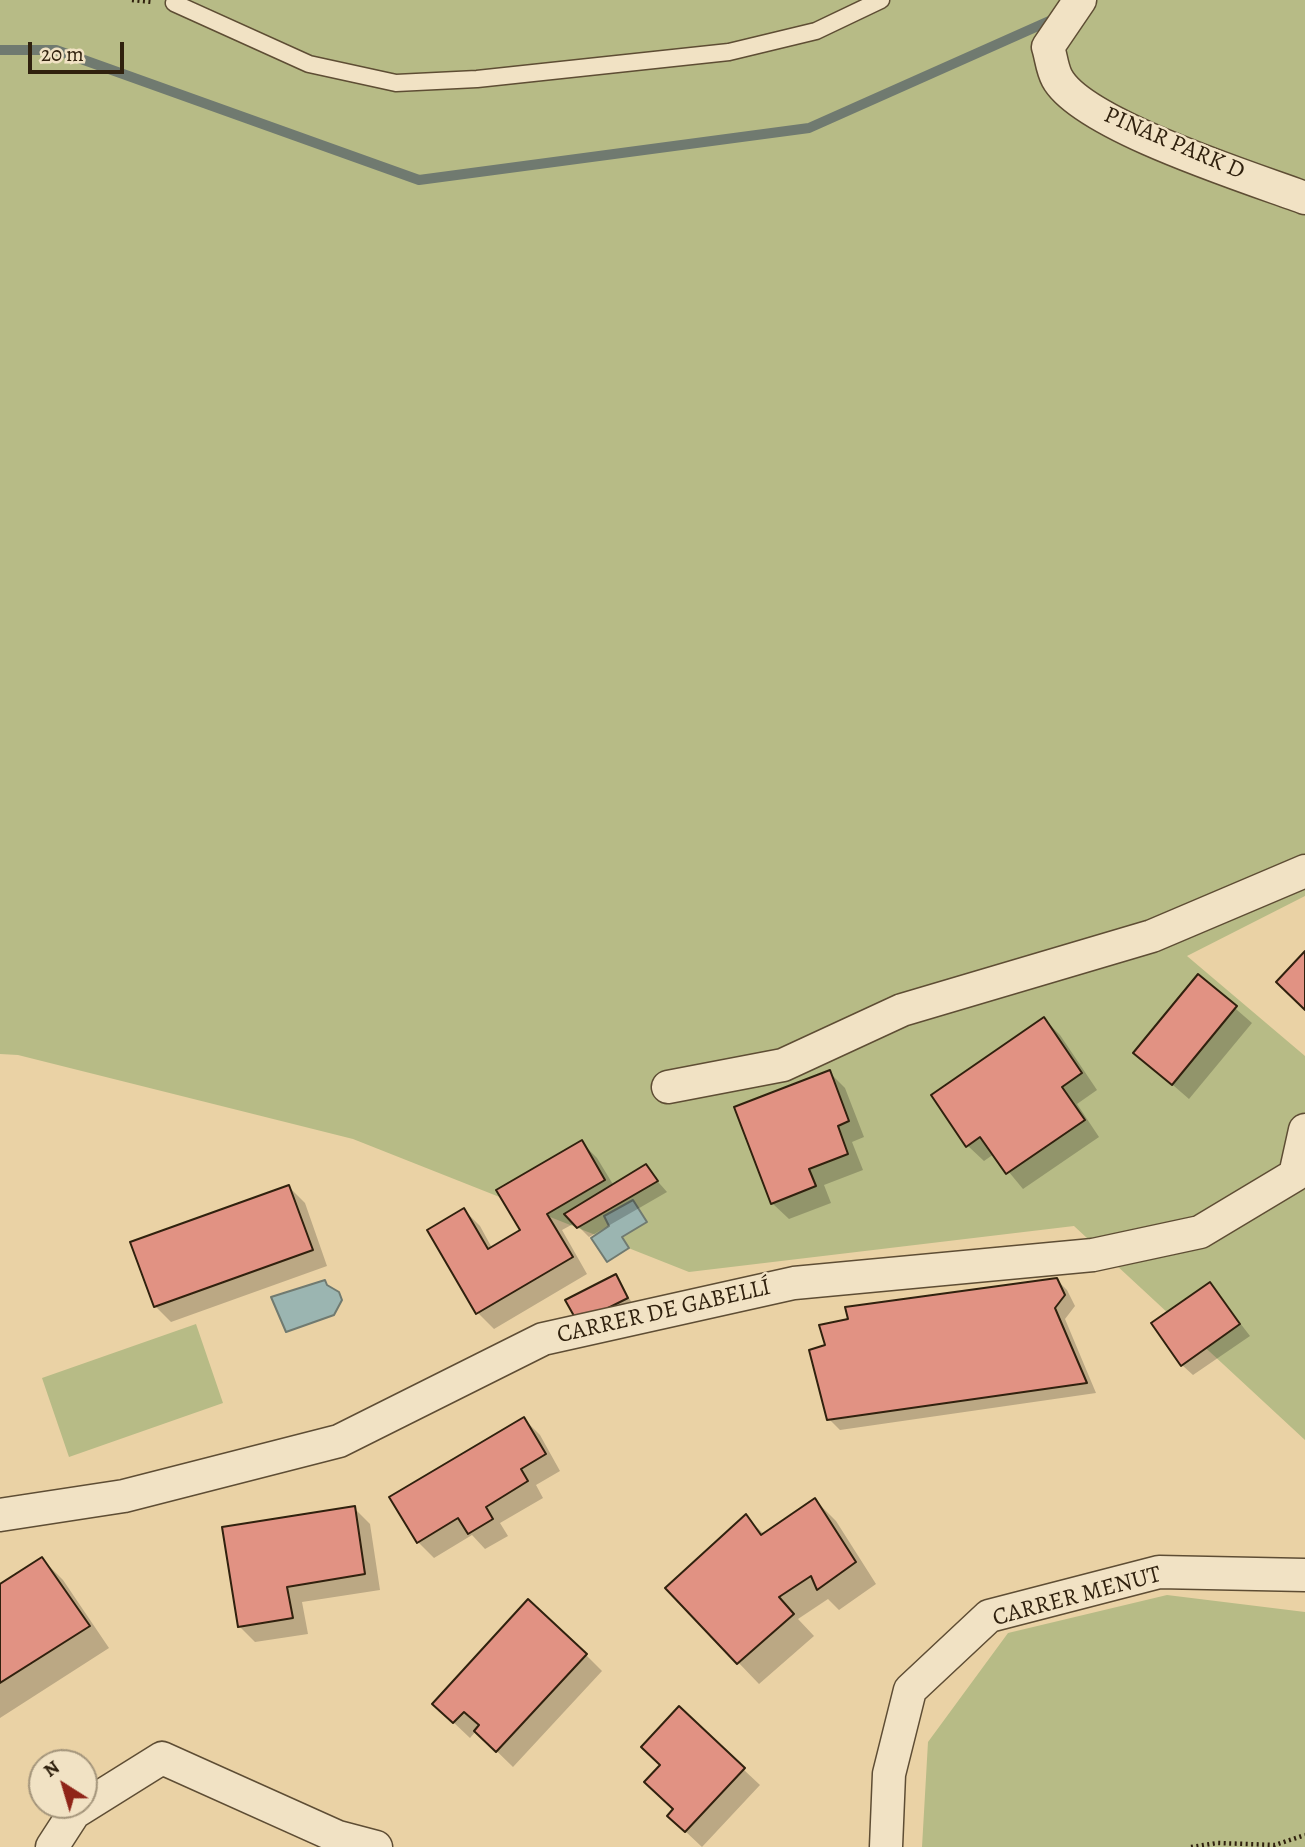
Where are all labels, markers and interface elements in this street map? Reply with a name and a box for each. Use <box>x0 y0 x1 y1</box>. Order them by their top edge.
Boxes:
scale bar <box>32 28 128 72</box>
text: 20 m <box>41 40 84 68</box>
street label: PINAR PARK D <box>1099 101 1249 187</box>
street label: CARRER DE GABELLÍ <box>554 1273 774 1351</box>
street label: CARRER MENUT <box>990 1561 1164 1633</box>
north arrow <box>28 1749 98 1819</box>
text: N <box>38 1754 65 1783</box>

